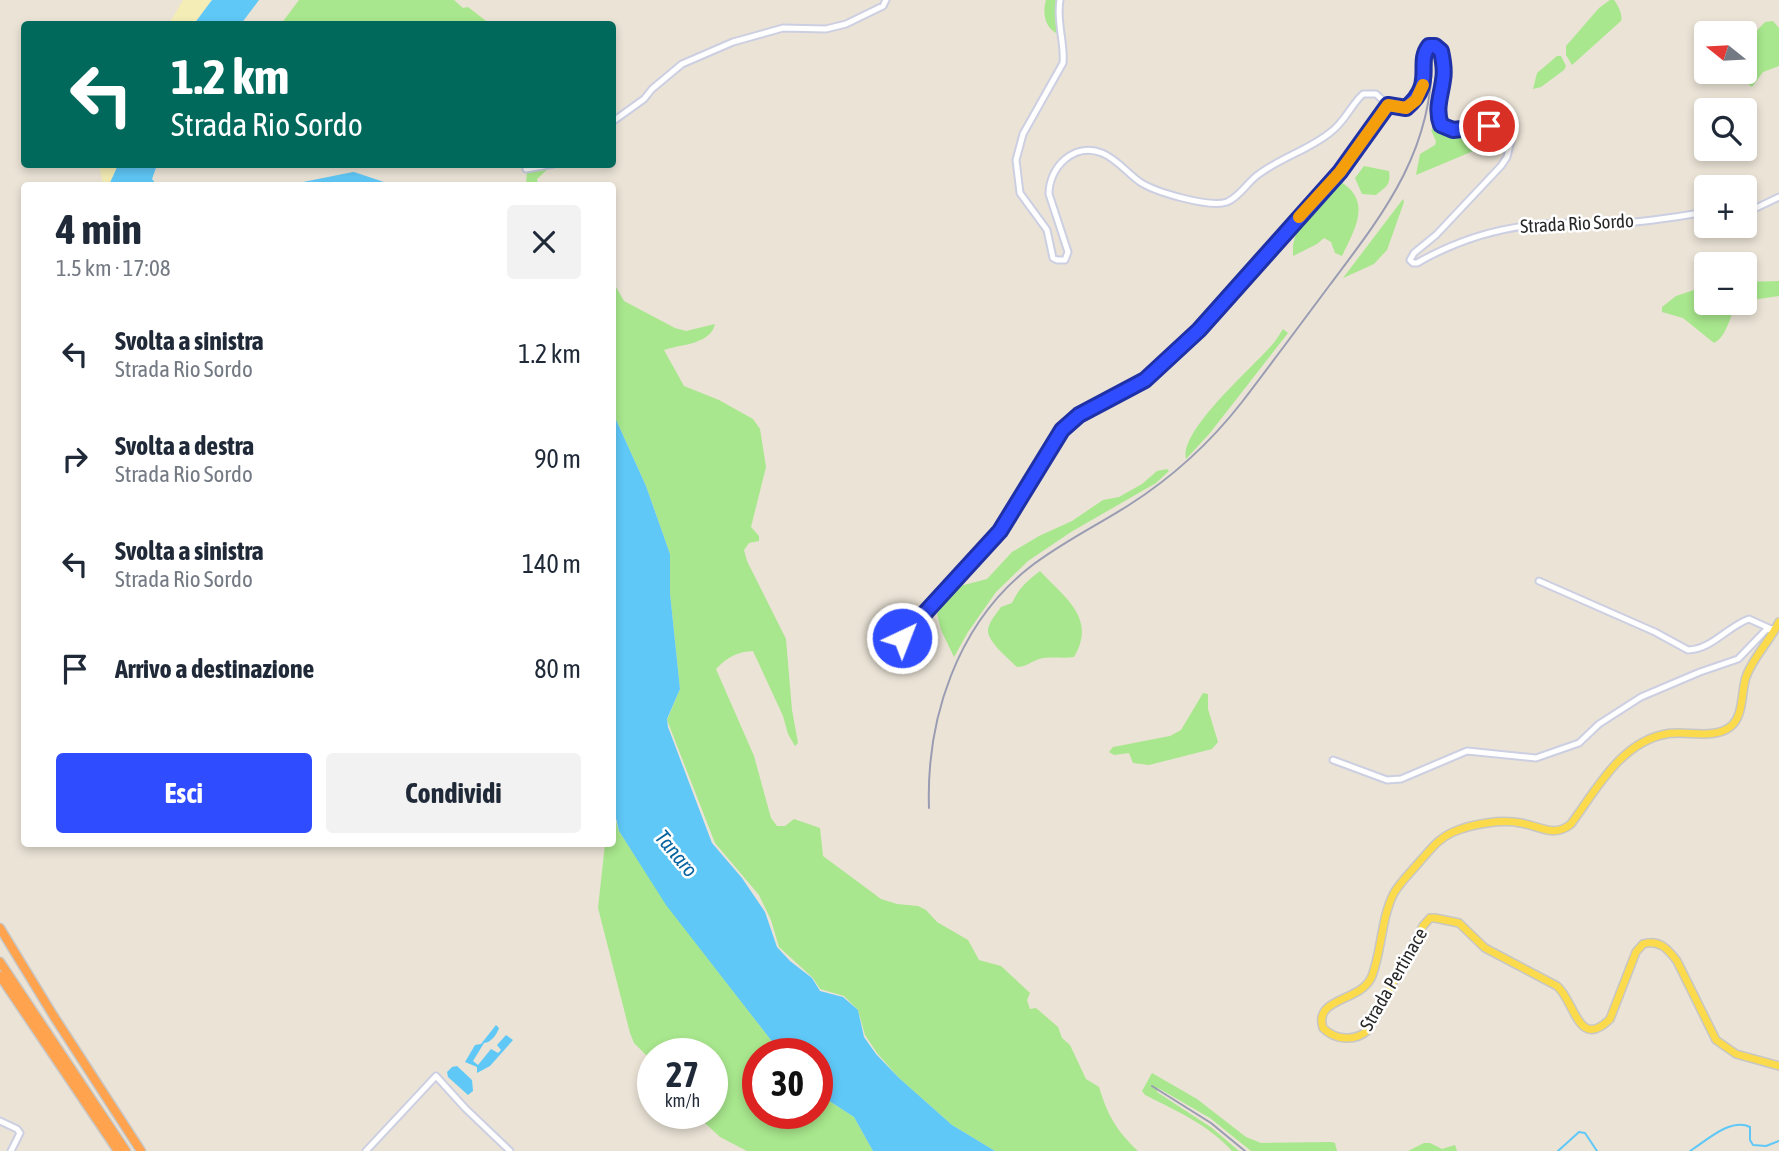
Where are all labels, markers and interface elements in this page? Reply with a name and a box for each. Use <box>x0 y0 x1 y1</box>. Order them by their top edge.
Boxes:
north arrow <box>1694 21 1757 84</box>
map controls <box>1694 21 1757 315</box>
text: 1.2 km <box>171 48 289 104</box>
icon: left <box>56 49 147 140</box>
pin <box>1459 96 1519 156</box>
button: search <box>1694 98 1757 161</box>
text: Strada Rio Sordo <box>171 106 363 143</box>
icon: arrive <box>1470 107 1508 145</box>
button: + <box>1694 175 1757 238</box>
text: 4 min <box>56 205 142 253</box>
button: close <box>507 205 581 279</box>
street label: Strada Rio Sordo <box>1520 209 1634 237</box>
button: − <box>1694 252 1757 315</box>
text: 1.5 km · 17:08 <box>56 255 171 281</box>
text: Svolta a sinistra <box>115 326 264 356</box>
icon: left <box>56 335 94 373</box>
text: 1.2 km <box>518 339 581 369</box>
text: Strada Rio Sordo <box>115 356 253 382</box>
text: Svolta a destra <box>115 431 254 461</box>
icon: right <box>56 440 94 478</box>
text: 90 m <box>534 444 581 474</box>
text: Strada Rio Sordo <box>115 461 253 487</box>
text: Svolta a sinistra <box>115 536 264 566</box>
icon: left <box>56 545 94 583</box>
text: 140 m <box>522 549 581 579</box>
text: Strada Rio Sordo <box>115 566 253 592</box>
position arrow <box>865 601 939 675</box>
icon: arrive <box>56 650 94 688</box>
text: Arrivo a destinazione <box>115 654 314 684</box>
text: 80 m <box>534 654 581 684</box>
button: Esci <box>56 753 312 833</box>
button: Condividi <box>326 753 581 833</box>
water label: Tanaro <box>651 825 703 881</box>
street label: Strada Pertinace <box>1355 924 1431 1034</box>
speed limit sign: 30 <box>742 1038 833 1129</box>
text: 27 <box>666 1054 699 1094</box>
text: km/h <box>665 1090 700 1111</box>

